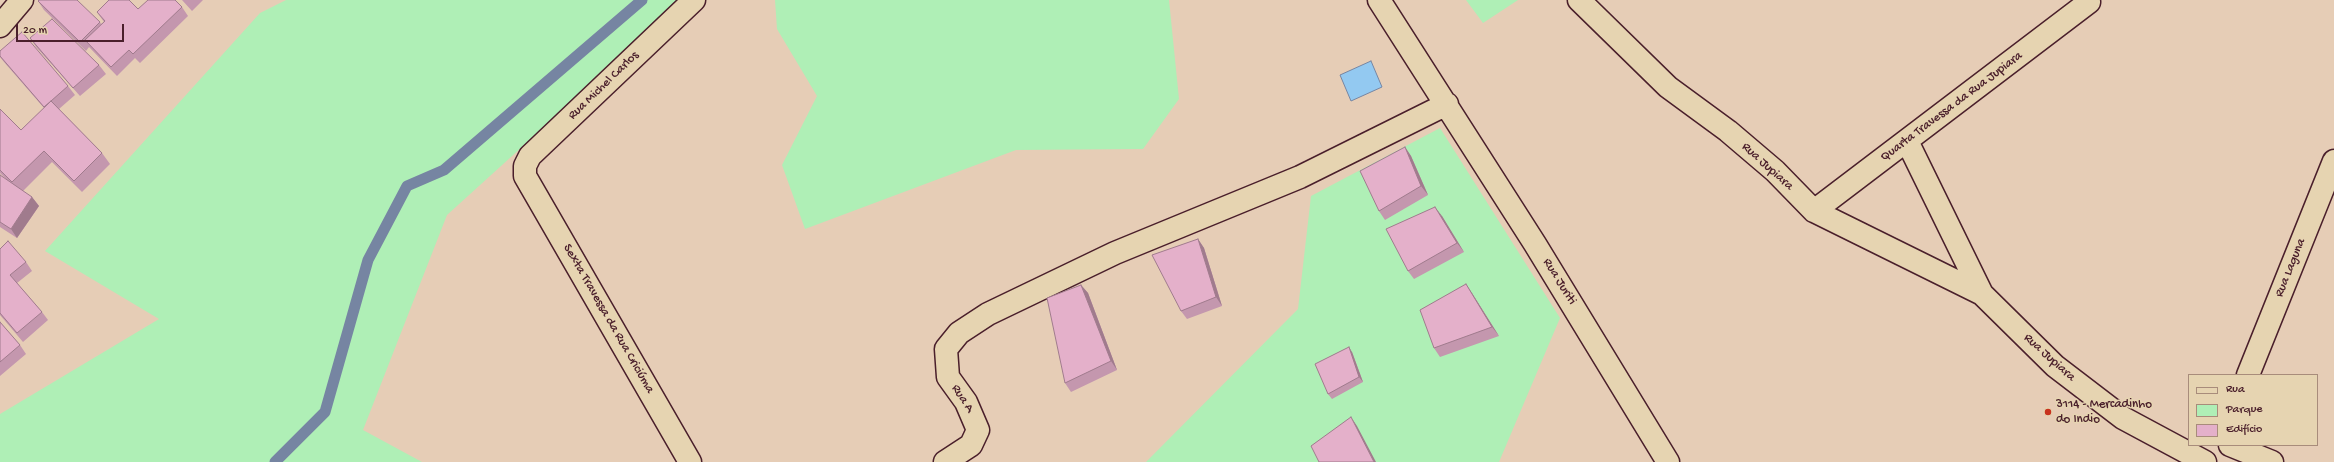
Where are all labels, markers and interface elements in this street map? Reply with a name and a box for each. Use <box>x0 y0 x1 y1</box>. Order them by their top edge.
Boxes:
scale bar <box>18 16 126 42</box>
text: 20 m <box>23 24 47 38</box>
street label: Rua Michel Carlos <box>565 48 643 124</box>
street label: Quarta Travessa da Rua Jupiara <box>1878 48 2026 166</box>
street label: Rua Jupiara <box>1738 140 1796 194</box>
street label: Rua Laguna <box>2272 236 2310 300</box>
street label: Sexta Travessa da Rua Criciúma <box>559 242 657 396</box>
street label: Rua Juriti <box>1539 256 1579 308</box>
street label: Rua Jupiara <box>2020 331 2078 385</box>
legend <box>2188 374 2318 446</box>
street label: Rua A <box>947 382 977 416</box>
text: Rua <box>2226 383 2245 397</box>
place label: 3114 - Mercadinho do Indio <box>2056 397 2152 428</box>
text: Parque <box>2226 403 2263 417</box>
marker: 3114 - Mercadinho do Indio <box>2043 407 2053 417</box>
text: Edifício <box>2226 423 2262 437</box>

